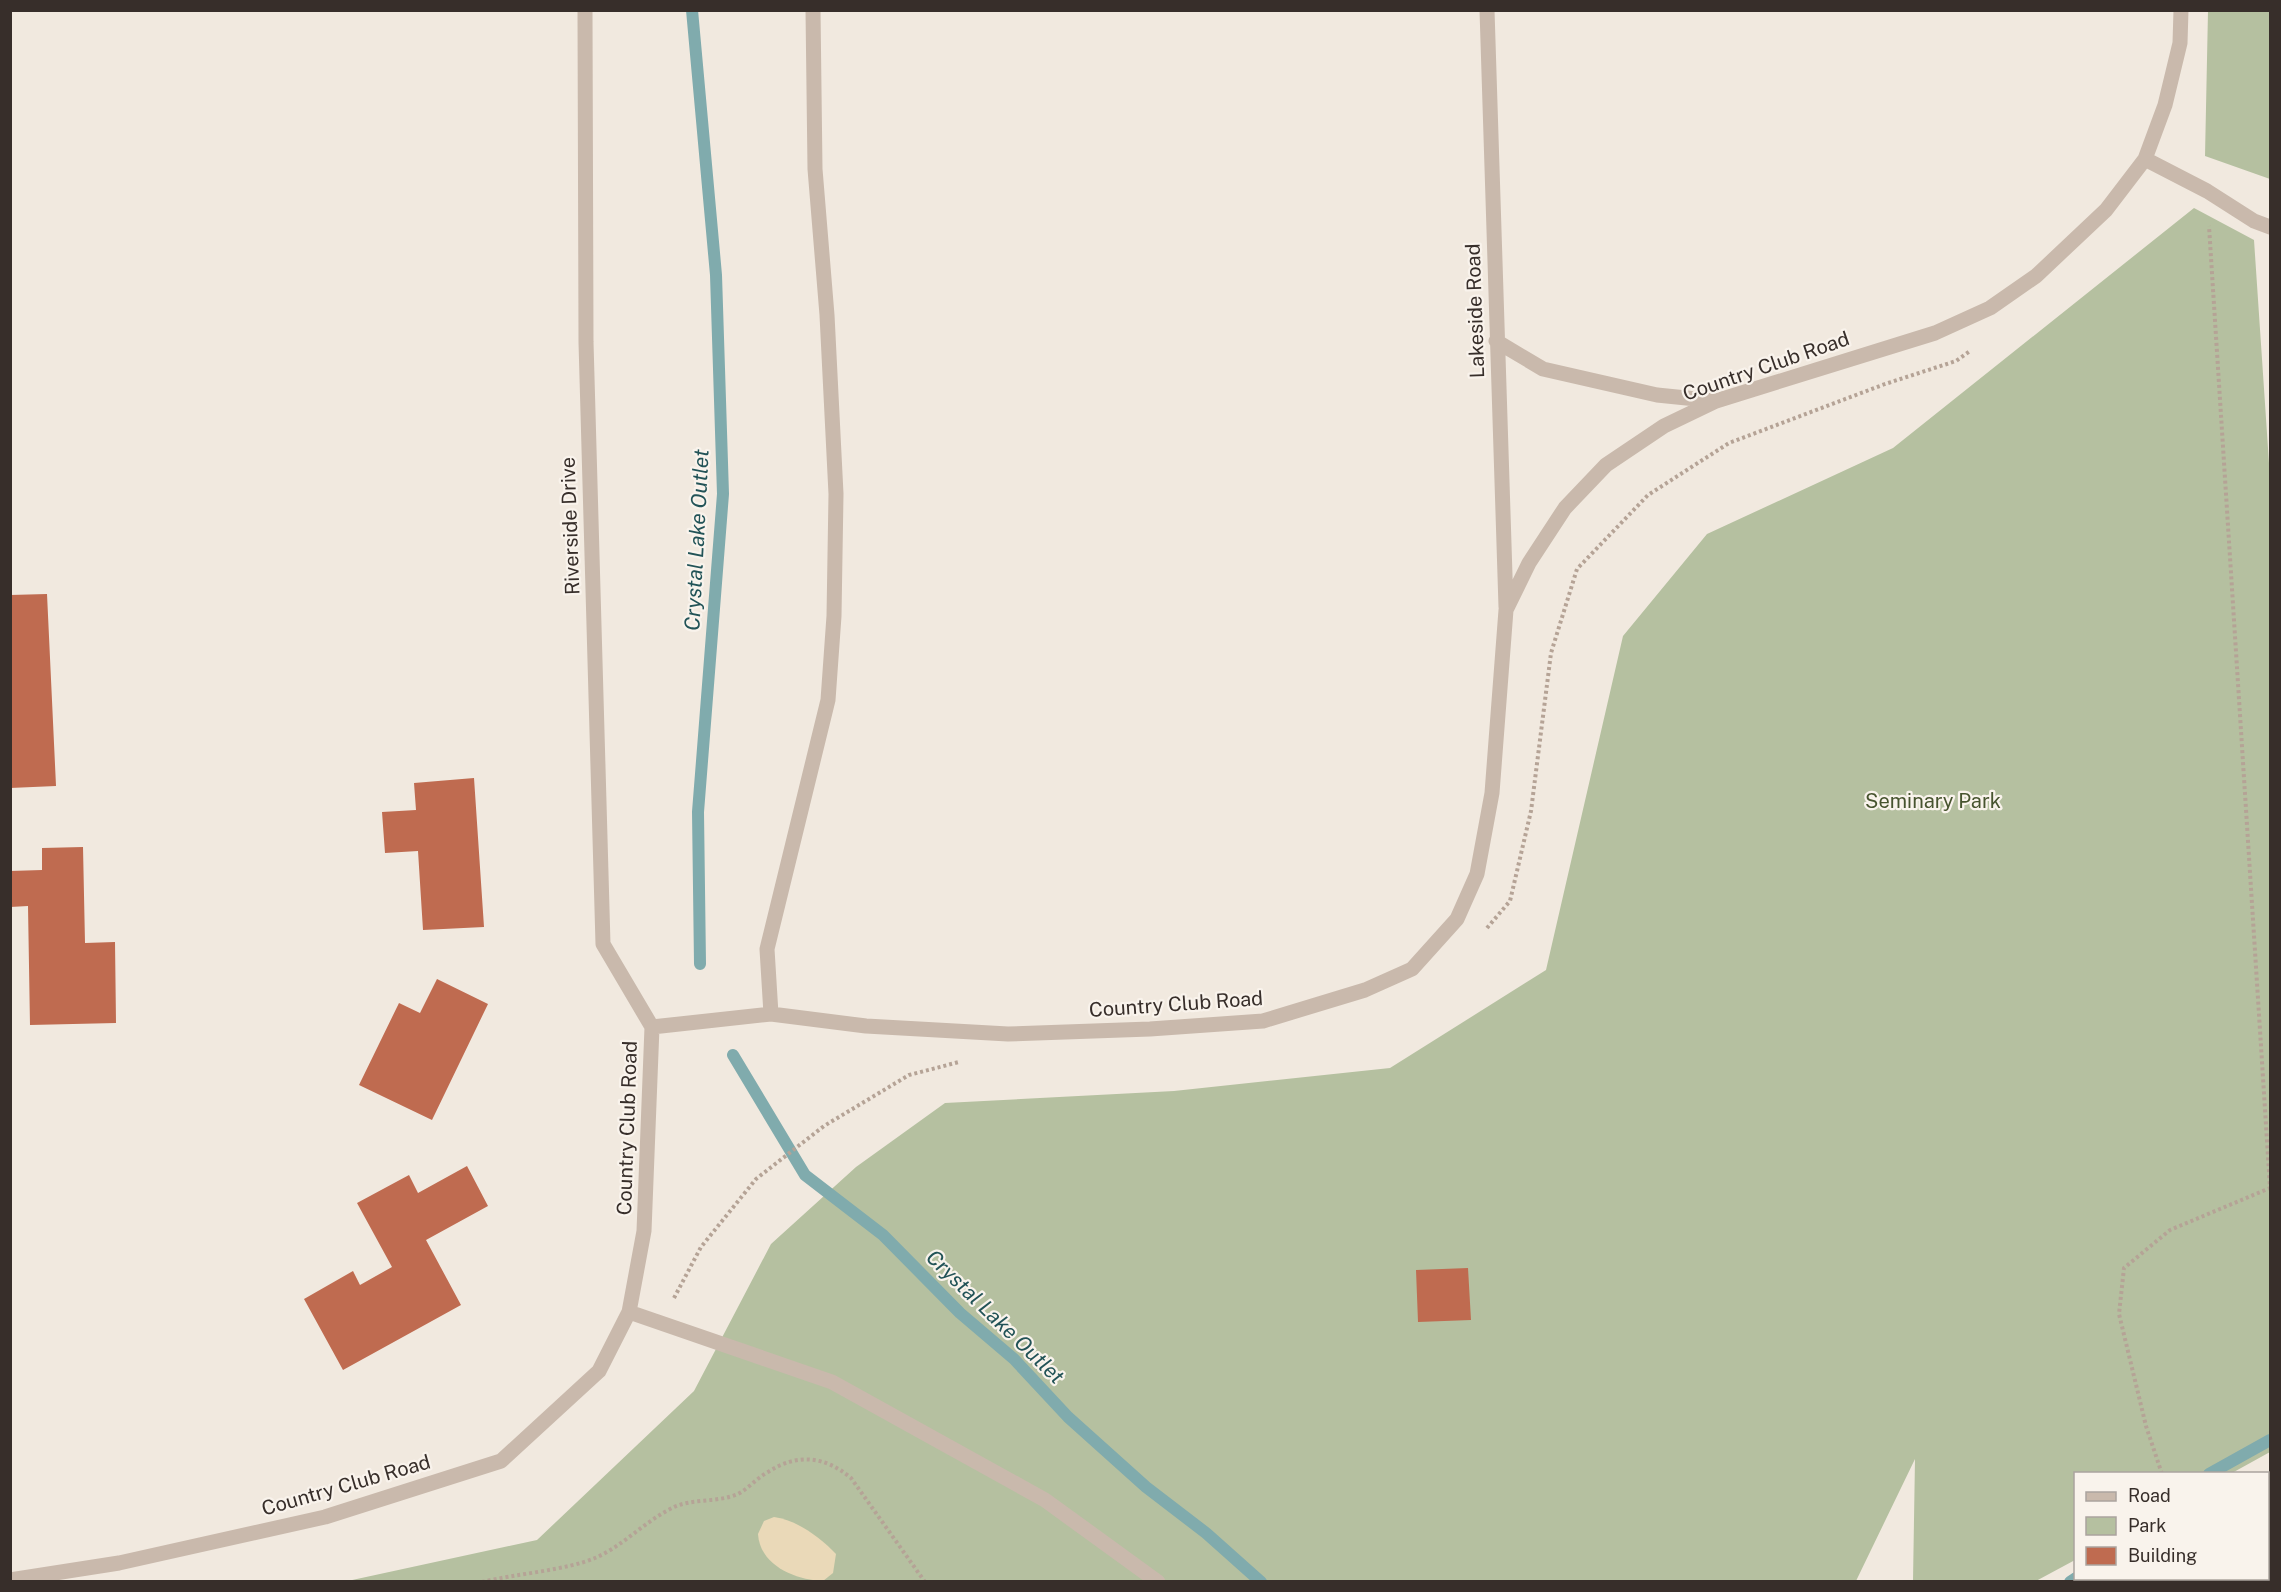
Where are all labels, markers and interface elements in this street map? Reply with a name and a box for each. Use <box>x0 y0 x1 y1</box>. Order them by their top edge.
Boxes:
street label: Lakeside Road <box>1461 243 1489 379</box>
street label: Country Club Road <box>1680 326 1852 406</box>
water label: Crystal Lake Outlet <box>679 448 714 631</box>
street label: Riverside Drive <box>556 456 584 596</box>
park label: Seminary Park <box>1865 789 2001 813</box>
street label: Country Club Road <box>1088 986 1264 1022</box>
street label: Country Club Road <box>612 1040 642 1216</box>
water label: Crystal Lake Outlet <box>921 1244 1070 1389</box>
street label: Country Club Road <box>259 1449 433 1521</box>
legend <box>2074 1472 2269 1580</box>
text: Road <box>2128 1485 2171 1506</box>
text: Park <box>2128 1515 2166 1536</box>
text: Building <box>2128 1545 2197 1566</box>

